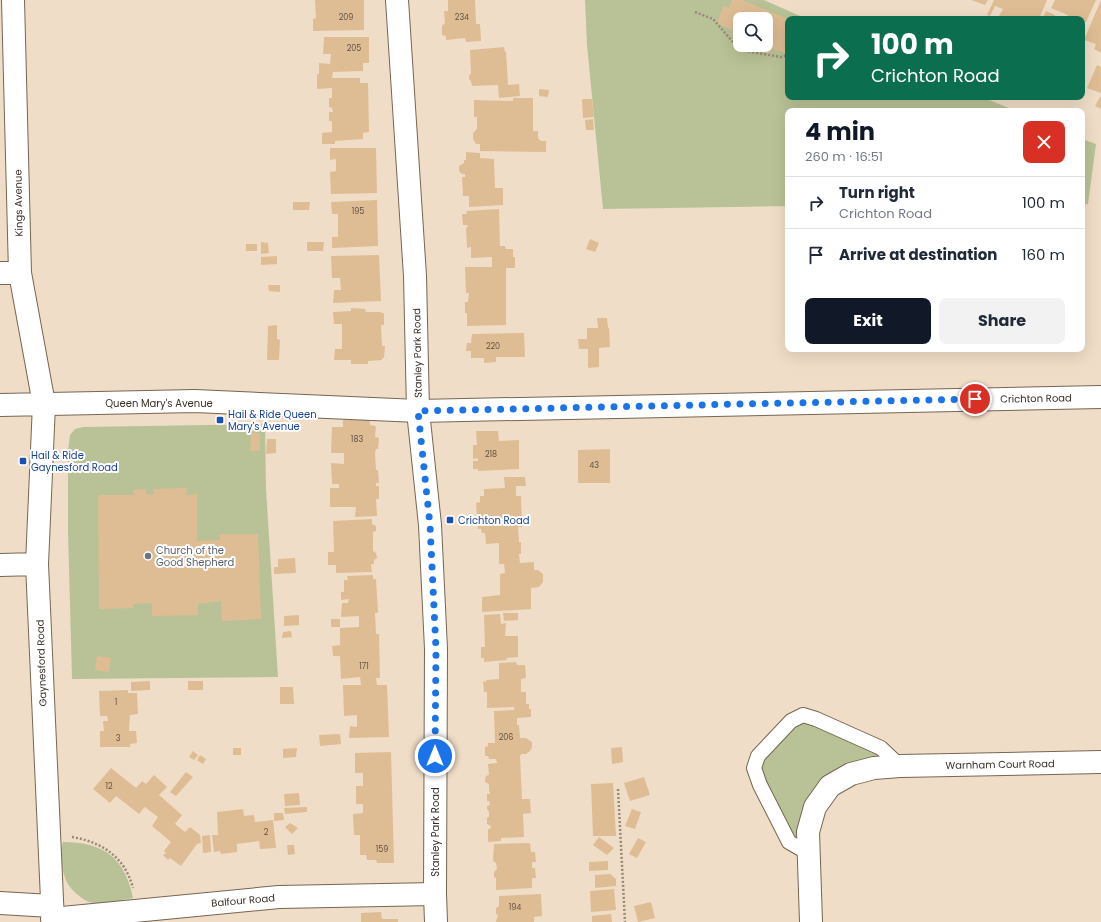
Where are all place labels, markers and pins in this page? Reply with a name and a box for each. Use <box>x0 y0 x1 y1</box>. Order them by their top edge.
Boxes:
pin <box>958 382 992 416</box>
place label: Hail & Ride Queen Mary's Avenue <box>228 407 317 434</box>
marker: Hail & Ride Queen Mary's Avenue <box>215 415 225 425</box>
place label: Hail & Ride Gaynesford Road <box>31 448 118 475</box>
marker: Hail & Ride Gaynesford Road <box>18 456 28 466</box>
place label: Crichton Road <box>458 513 530 528</box>
marker: Crichton Road <box>445 515 455 525</box>
place label: Church of the Good Shepherd <box>156 543 234 570</box>
marker: Church of the Good Shepherd <box>143 551 153 561</box>

